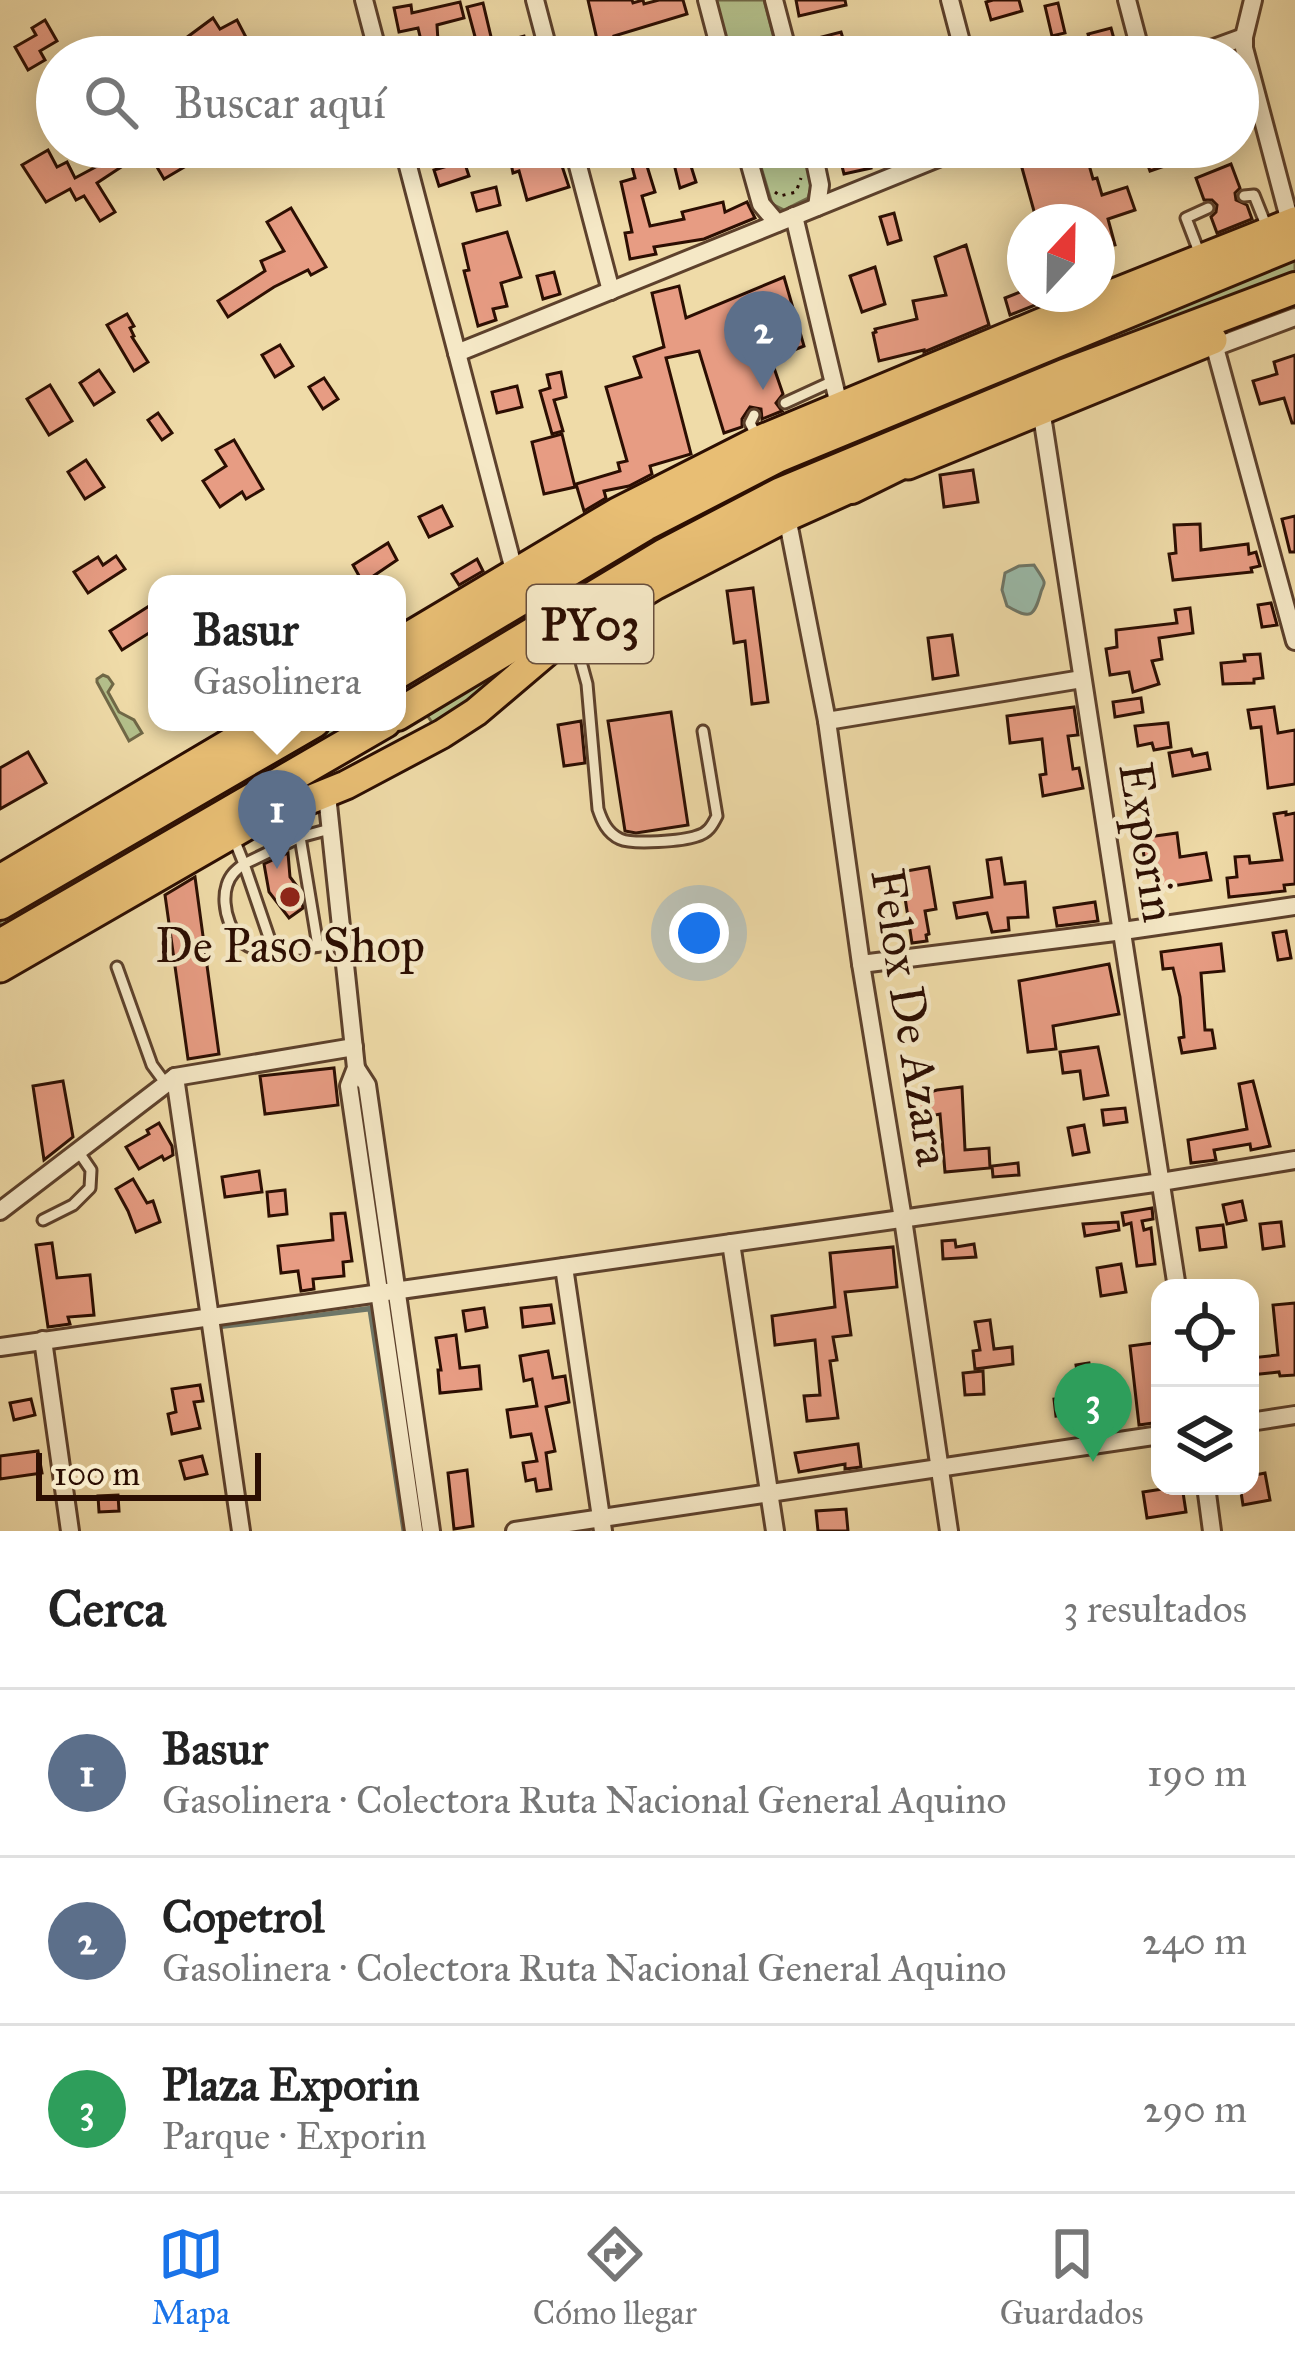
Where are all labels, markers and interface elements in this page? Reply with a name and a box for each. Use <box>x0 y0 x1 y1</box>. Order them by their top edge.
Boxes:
search box <box>36 36 1259 168</box>
icon: search <box>78 69 144 135</box>
text: Buscar aquí <box>174 75 386 130</box>
north arrow <box>1007 204 1115 312</box>
pin: 2 <box>724 291 802 390</box>
popup <box>148 575 406 731</box>
road number: PY03 <box>527 585 653 663</box>
text: Basur <box>193 602 299 657</box>
text: Gasolinera <box>193 657 361 705</box>
street label: Exporin <box>1106 758 1190 926</box>
pin: 1 <box>238 770 316 869</box>
street label: Felox De Azara <box>858 864 964 1171</box>
marker: De Paso Shop <box>277 884 303 910</box>
your location <box>669 903 729 963</box>
place label: De Paso Shop <box>155 916 425 975</box>
map controls <box>1151 1279 1259 1495</box>
button: locate <box>1151 1279 1259 1387</box>
pin: 3 <box>1054 1363 1132 1462</box>
button: layers <box>1151 1387 1259 1495</box>
scale bar <box>36 1447 261 1500</box>
text: 100 m <box>54 1454 140 1494</box>
text: Cerca <box>48 1578 166 1640</box>
text: 3 resultados <box>1063 1585 1247 1633</box>
text: Basur <box>162 1721 268 1776</box>
text: 1 <box>79 1749 95 1797</box>
text: 190 m <box>1147 1749 1247 1797</box>
text: Gasolinera · Colectora Ruta Nacional General Aquino <box>162 1776 1007 1824</box>
text: Copetrol <box>162 1889 325 1944</box>
text: 2 <box>77 1917 97 1965</box>
text: 240 m <box>1142 1917 1247 1965</box>
text: Gasolinera · Colectora Ruta Nacional General Aquino <box>162 1944 1007 1992</box>
text: Plaza Exporin <box>162 2057 420 2112</box>
text: 3 <box>79 2085 95 2133</box>
text: 290 m <box>1143 2085 1247 2133</box>
text: Parque · Exporin <box>162 2112 427 2160</box>
tab: Mapa <box>151 2221 230 2333</box>
tab: Cómo llegar <box>533 2221 697 2333</box>
tab: Guardados <box>1000 2221 1144 2333</box>

